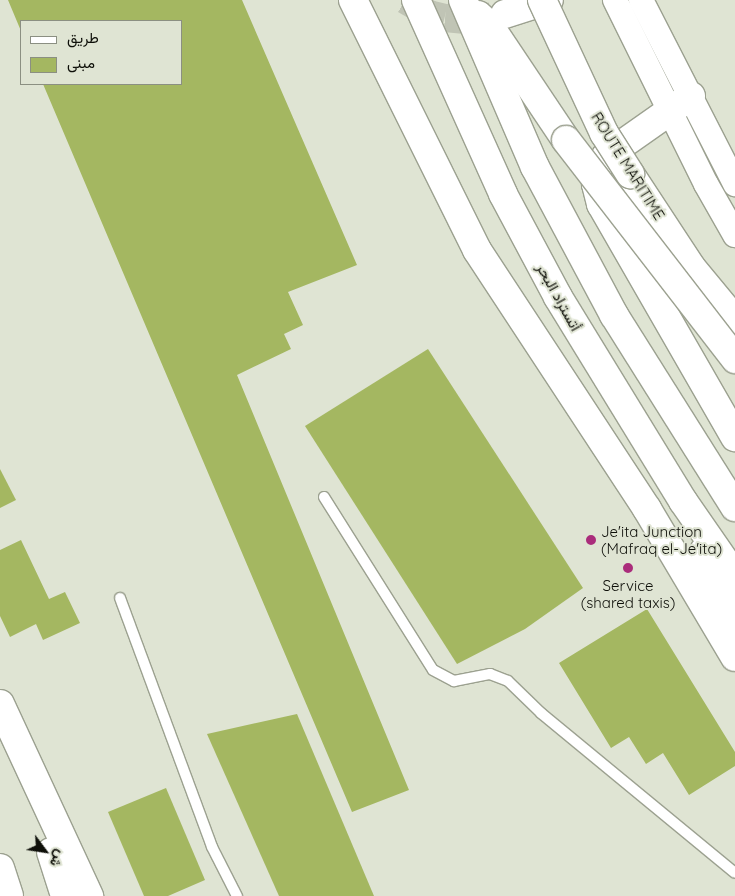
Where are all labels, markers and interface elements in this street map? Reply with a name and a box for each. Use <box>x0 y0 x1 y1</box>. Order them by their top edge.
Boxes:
legend <box>20 20 182 85</box>
text: طريق <box>67 28 99 47</box>
text: مبنى <box>67 53 95 72</box>
street label: ROUTE MARITIME <box>588 109 668 223</box>
street label: أتستراد البحر <box>533 260 585 334</box>
place label: Je'ita Junction (Mafraq el-Je'ita) <box>601 522 722 557</box>
marker: Je'ita Junction (Mafraq el-Je'ita) <box>585 534 597 546</box>
marker: Service (shared taxis) <box>622 562 634 574</box>
place label: Service (shared taxis) <box>581 576 675 611</box>
north arrow <box>20 826 70 876</box>
text: ش <box>46 847 70 871</box>

